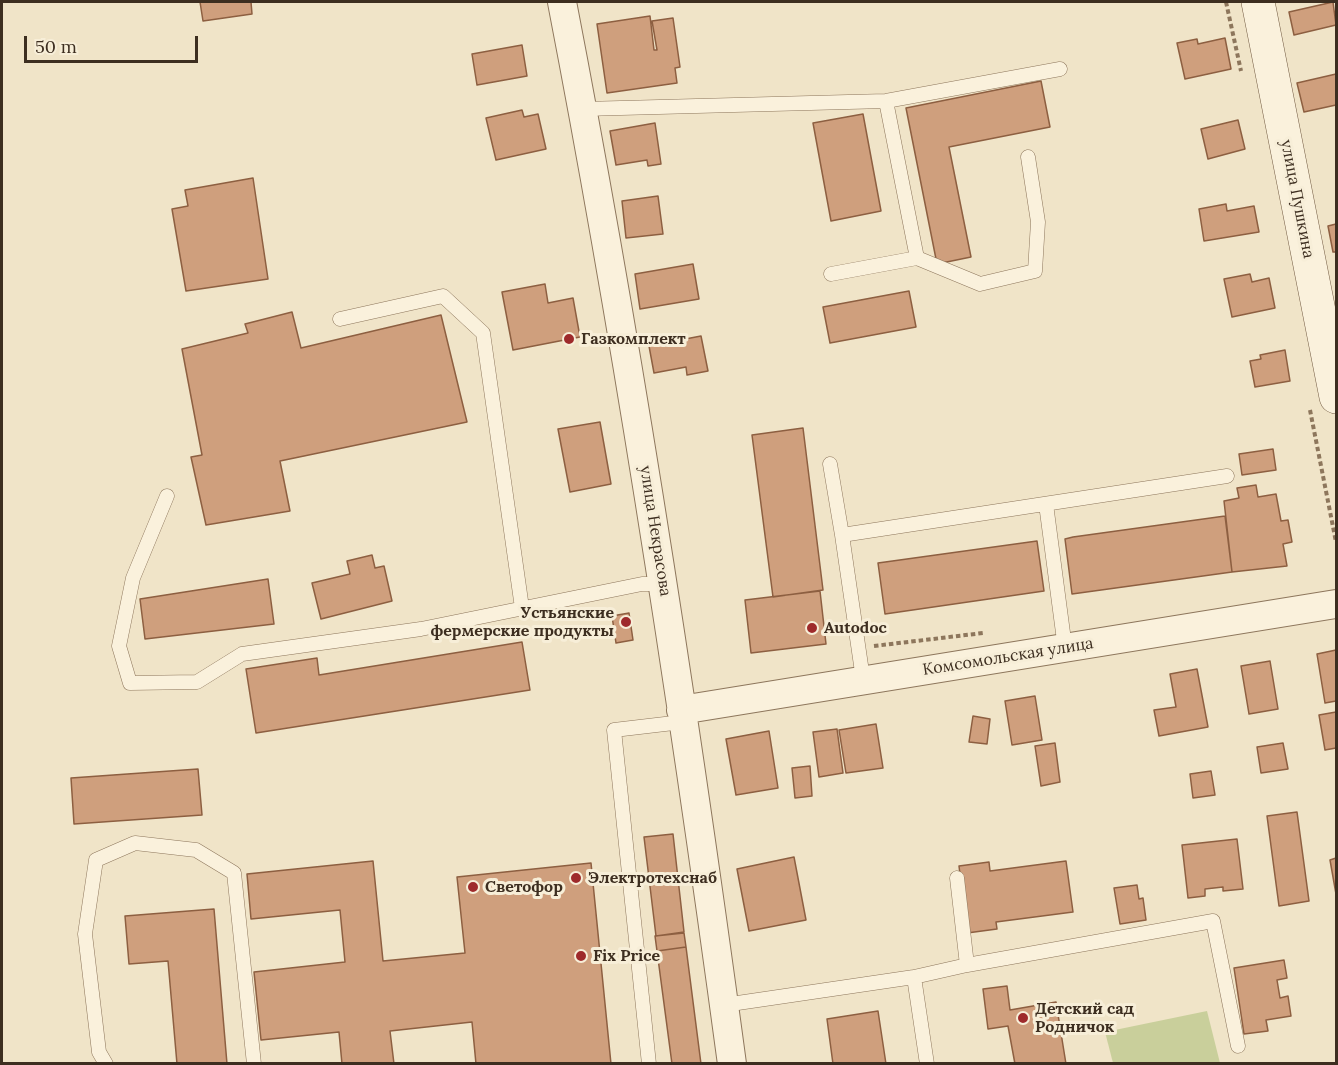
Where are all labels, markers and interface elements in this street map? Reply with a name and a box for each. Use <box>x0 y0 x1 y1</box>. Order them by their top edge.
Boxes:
scale bar <box>27 24 201 62</box>
text: 50 m <box>35 35 77 58</box>
street label: улица Пушкина <box>1276 138 1318 260</box>
place label: Газкомплект <box>581 329 686 349</box>
marker: Газкомплект <box>562 332 576 346</box>
street label: улица Некрасова <box>635 464 675 598</box>
place label: Устьянские фермерские продукты <box>430 603 614 641</box>
marker: Устьянские фермерские продукты <box>619 615 633 629</box>
place label: Autodoc <box>824 618 887 638</box>
marker: Autodoc <box>805 621 819 635</box>
street label: Комсомольская улица <box>921 634 1095 680</box>
place label: Электротехснаб <box>588 868 717 888</box>
marker: Электротехснаб <box>569 871 583 885</box>
place label: Светофор <box>485 877 563 897</box>
marker: Светофор <box>466 880 480 894</box>
place label: Fix Price <box>593 946 660 966</box>
marker: Fix Price <box>574 949 588 963</box>
place label: Детский сад Родничок <box>1035 999 1134 1037</box>
marker: Детский сад Родничок <box>1016 1011 1030 1025</box>

